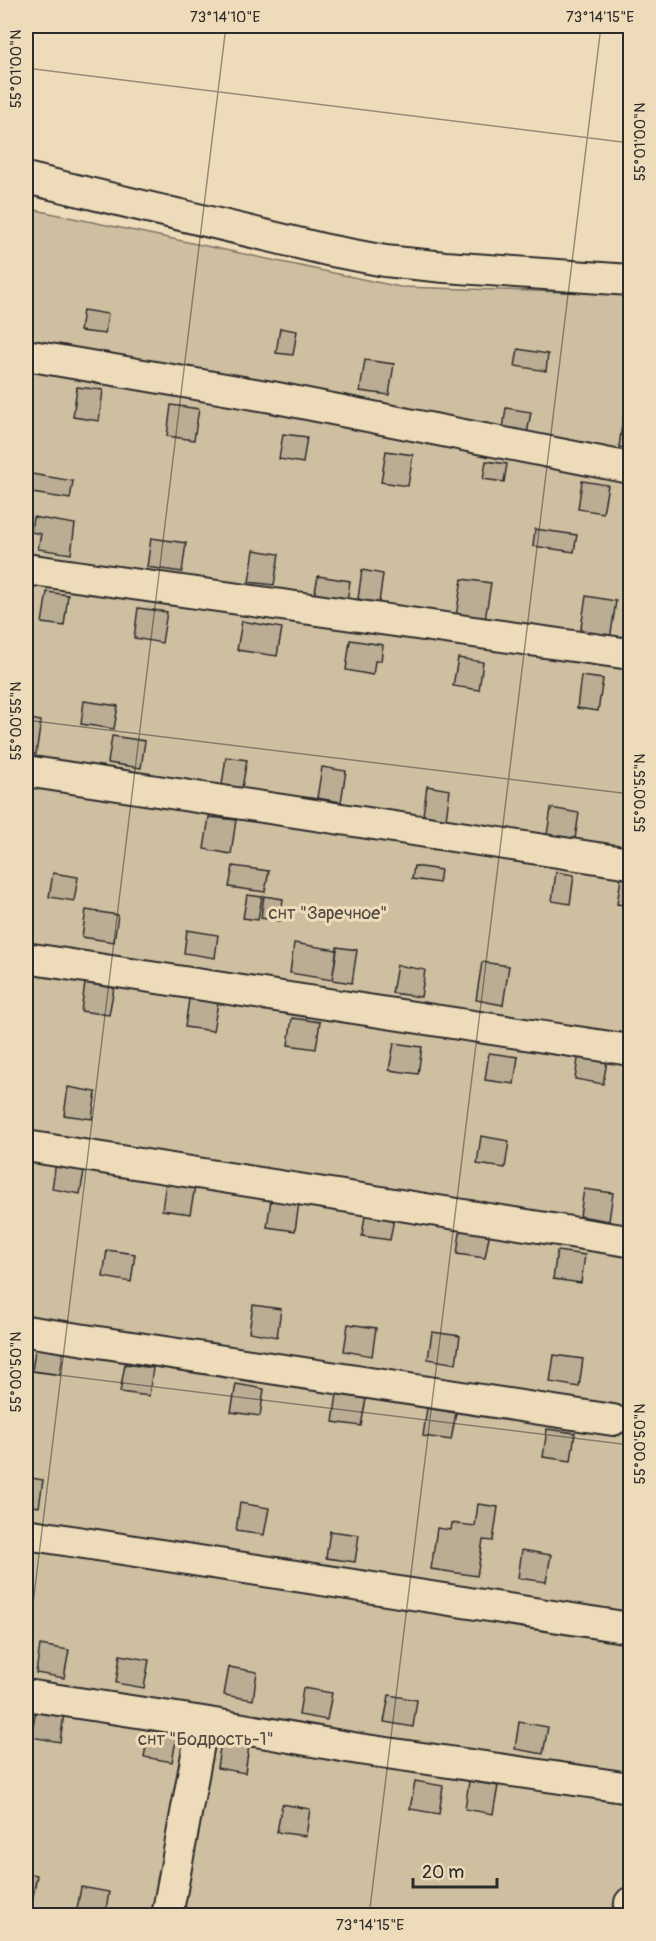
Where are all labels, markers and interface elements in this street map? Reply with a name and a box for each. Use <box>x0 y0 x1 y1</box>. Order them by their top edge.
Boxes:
text: 73°14'10"E <box>190 8 260 27</box>
text: 73°14'15"E <box>566 8 634 27</box>
text: 55°01'00"N <box>7 30 26 108</box>
text: 55°01'00"N <box>631 103 650 181</box>
text: 55°00'55"N <box>7 682 26 760</box>
text: 55°00'55"N <box>631 754 650 832</box>
park label: снт "Заречное" <box>269 902 387 925</box>
text: 55°00'50"N <box>7 1332 26 1412</box>
text: 55°00'50"N <box>631 1404 650 1484</box>
park label: снт "Бодрость-1" <box>138 1728 274 1751</box>
scale bar <box>413 1851 497 1889</box>
text: 20 m <box>422 1861 464 1884</box>
text: 73°14'15"E <box>336 1916 404 1935</box>

